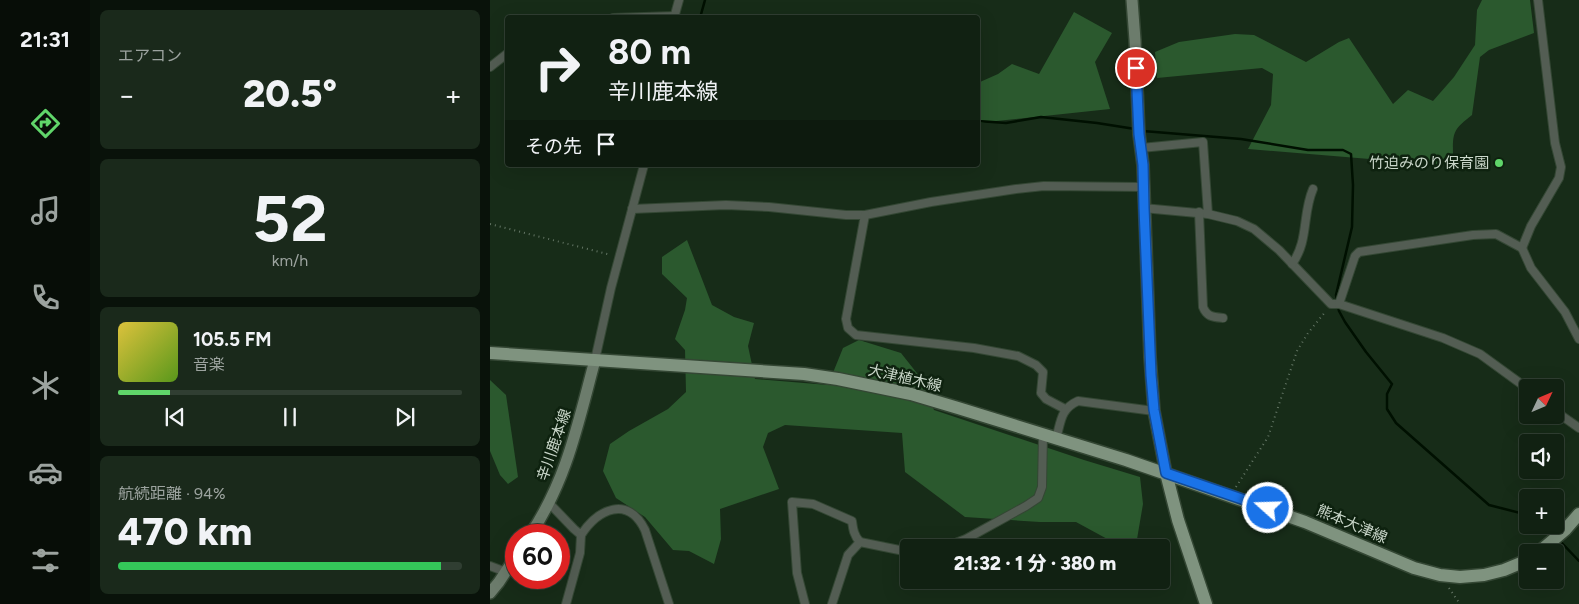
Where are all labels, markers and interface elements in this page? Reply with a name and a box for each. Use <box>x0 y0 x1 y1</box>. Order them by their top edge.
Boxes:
text: 21:31 <box>20 26 70 53</box>
text: 80 m <box>608 31 691 73</box>
icon: right <box>525 35 590 100</box>
text: エアコン <box>118 46 182 65</box>
pin <box>1115 47 1157 89</box>
icon: arrive <box>1122 54 1150 82</box>
text: 20.5° <box>243 71 337 117</box>
text: − <box>118 78 135 112</box>
text: + <box>445 78 462 112</box>
text: 辛川鹿本線 <box>608 78 718 105</box>
icon: directions <box>28 106 63 141</box>
icon: arrive <box>592 130 620 158</box>
text: その先 <box>525 135 582 158</box>
place label: 竹迫みのり保育園 <box>1369 154 1489 172</box>
marker: 竹迫みのり保育園 <box>1493 157 1505 169</box>
text: 52 <box>252 179 328 257</box>
icon: music <box>28 193 63 228</box>
text: km/h <box>272 251 308 270</box>
icon: phone <box>28 280 63 315</box>
text: 105.5 FM <box>193 328 271 351</box>
text: 音楽 <box>193 355 225 374</box>
street label: 大津植木線 <box>866 361 944 395</box>
icon: climate <box>28 368 63 403</box>
north arrow <box>1519 379 1564 424</box>
map controls <box>1519 379 1564 589</box>
icon: previous <box>161 403 189 431</box>
icon: pause <box>276 403 304 431</box>
icon: next <box>391 403 419 431</box>
street label: 辛川鹿本線 <box>533 407 575 483</box>
button: sound <box>1519 434 1564 479</box>
icon: car <box>28 455 63 490</box>
position arrow <box>1241 481 1293 533</box>
text: 航続距離 · 94% <box>118 484 226 503</box>
button: + <box>1519 489 1564 534</box>
street label: 熊本大津線 <box>1314 501 1390 547</box>
text: 470 km <box>118 509 252 555</box>
speed limit sign: 60 <box>505 524 570 589</box>
icon: filters <box>28 543 63 578</box>
button: − <box>1519 544 1564 589</box>
text: 21:32 · 1 分 · 380 m <box>954 552 1116 575</box>

